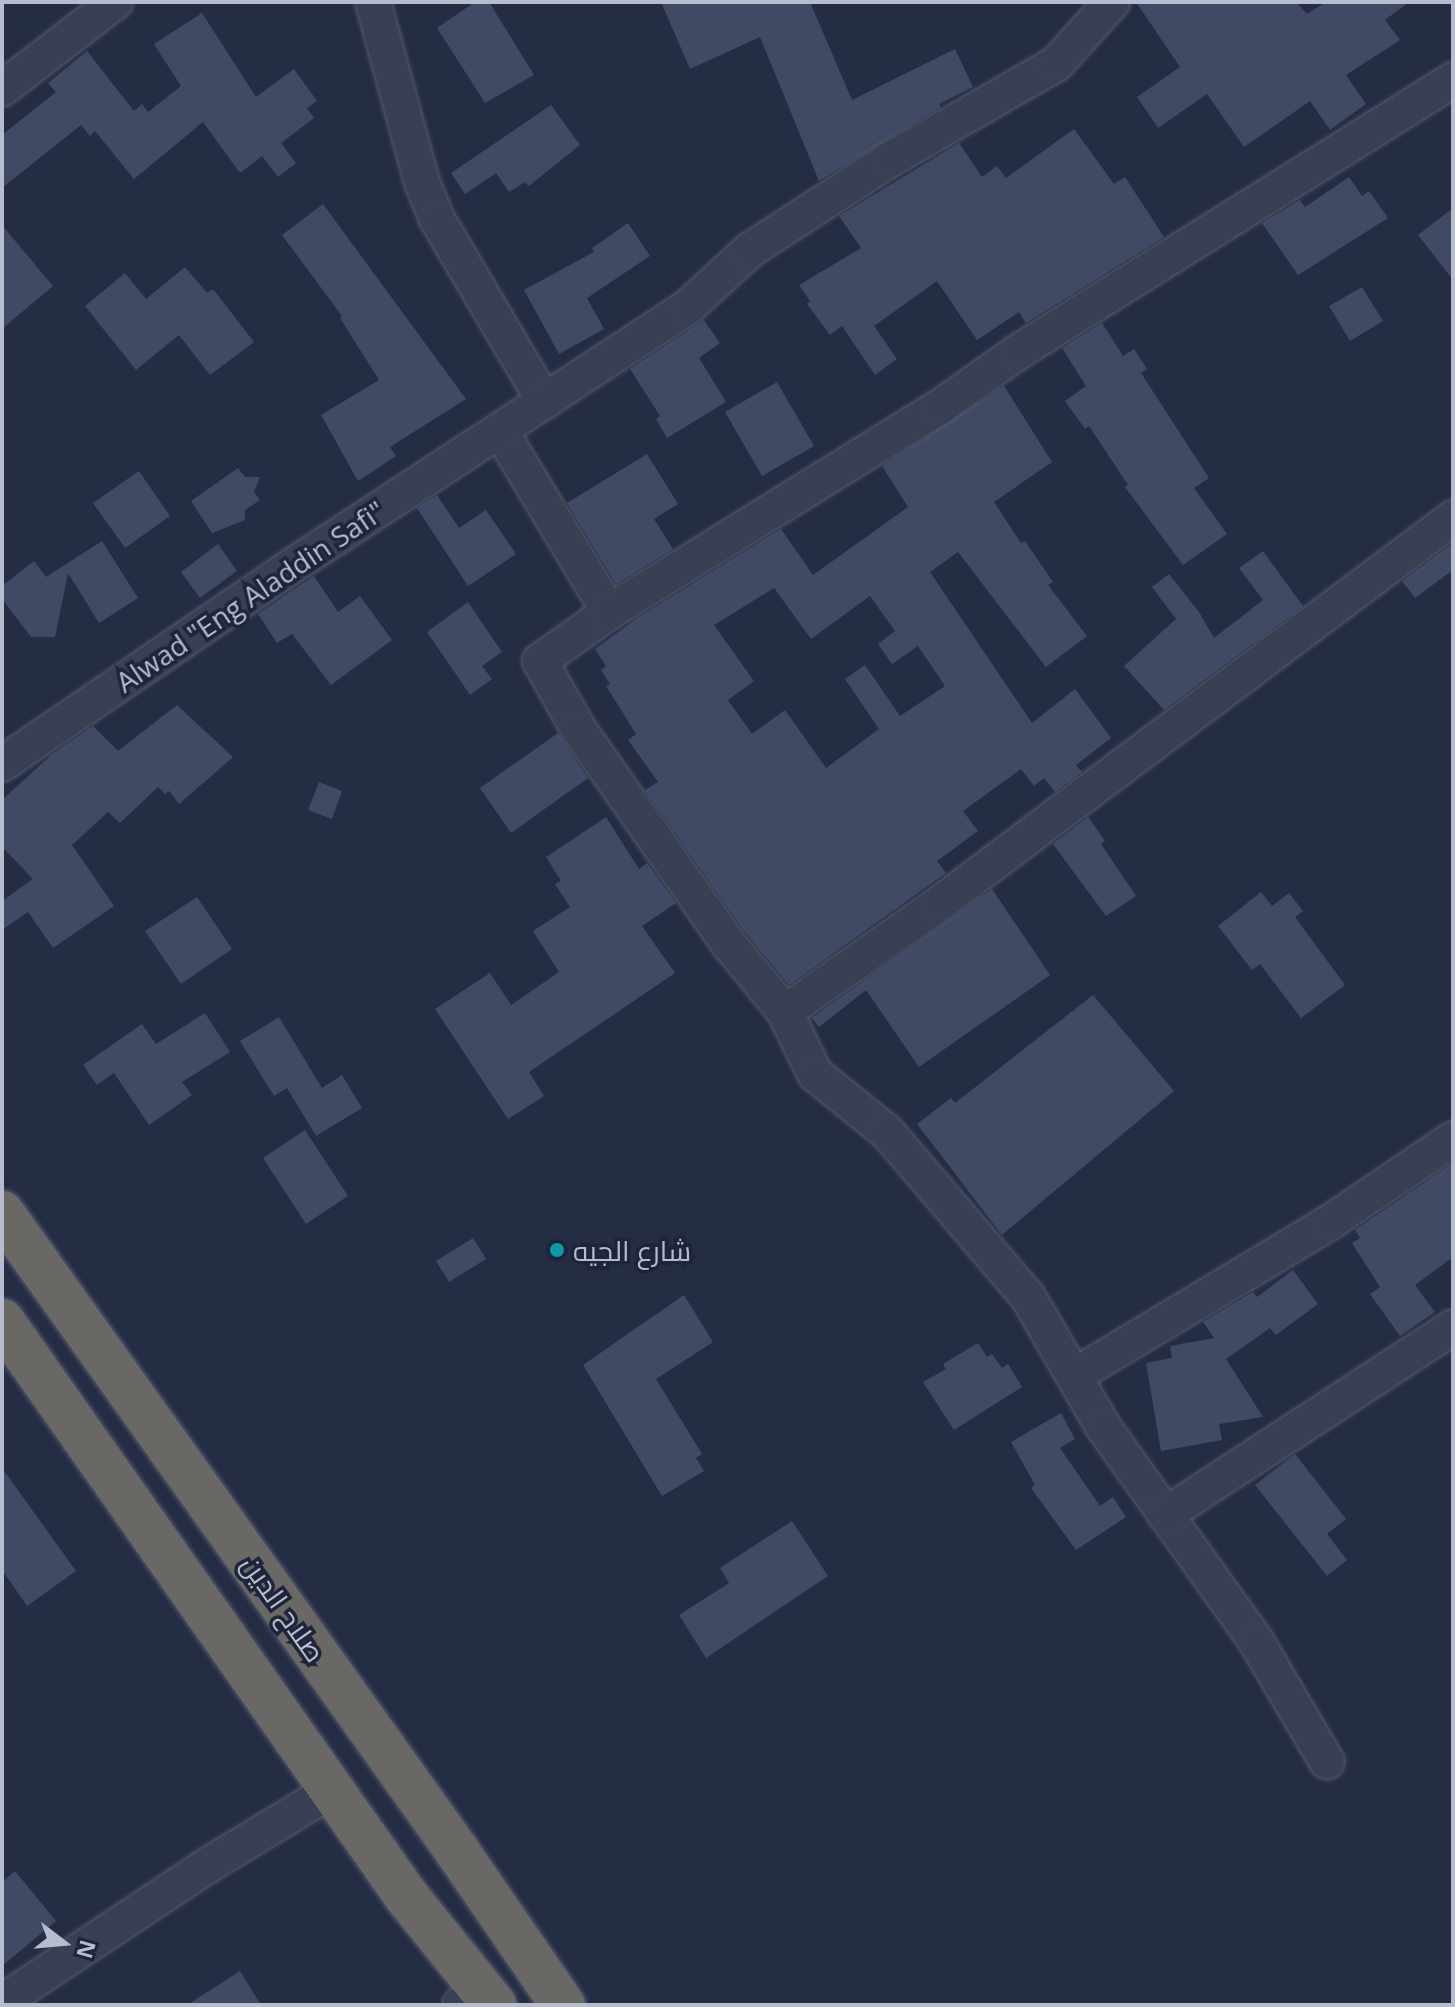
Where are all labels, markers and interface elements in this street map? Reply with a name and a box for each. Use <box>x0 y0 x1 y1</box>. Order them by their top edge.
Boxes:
street label: Alwad "Eng Aladdin Safi" <box>109 493 391 699</box>
place label: شارع الجيه <box>573 1233 691 1267</box>
marker: شارع الجيه <box>548 1241 566 1259</box>
street label: صلاح الدين <box>235 1548 333 1668</box>
north arrow <box>24 1903 104 1983</box>
text: N <box>70 1937 104 1962</box>

